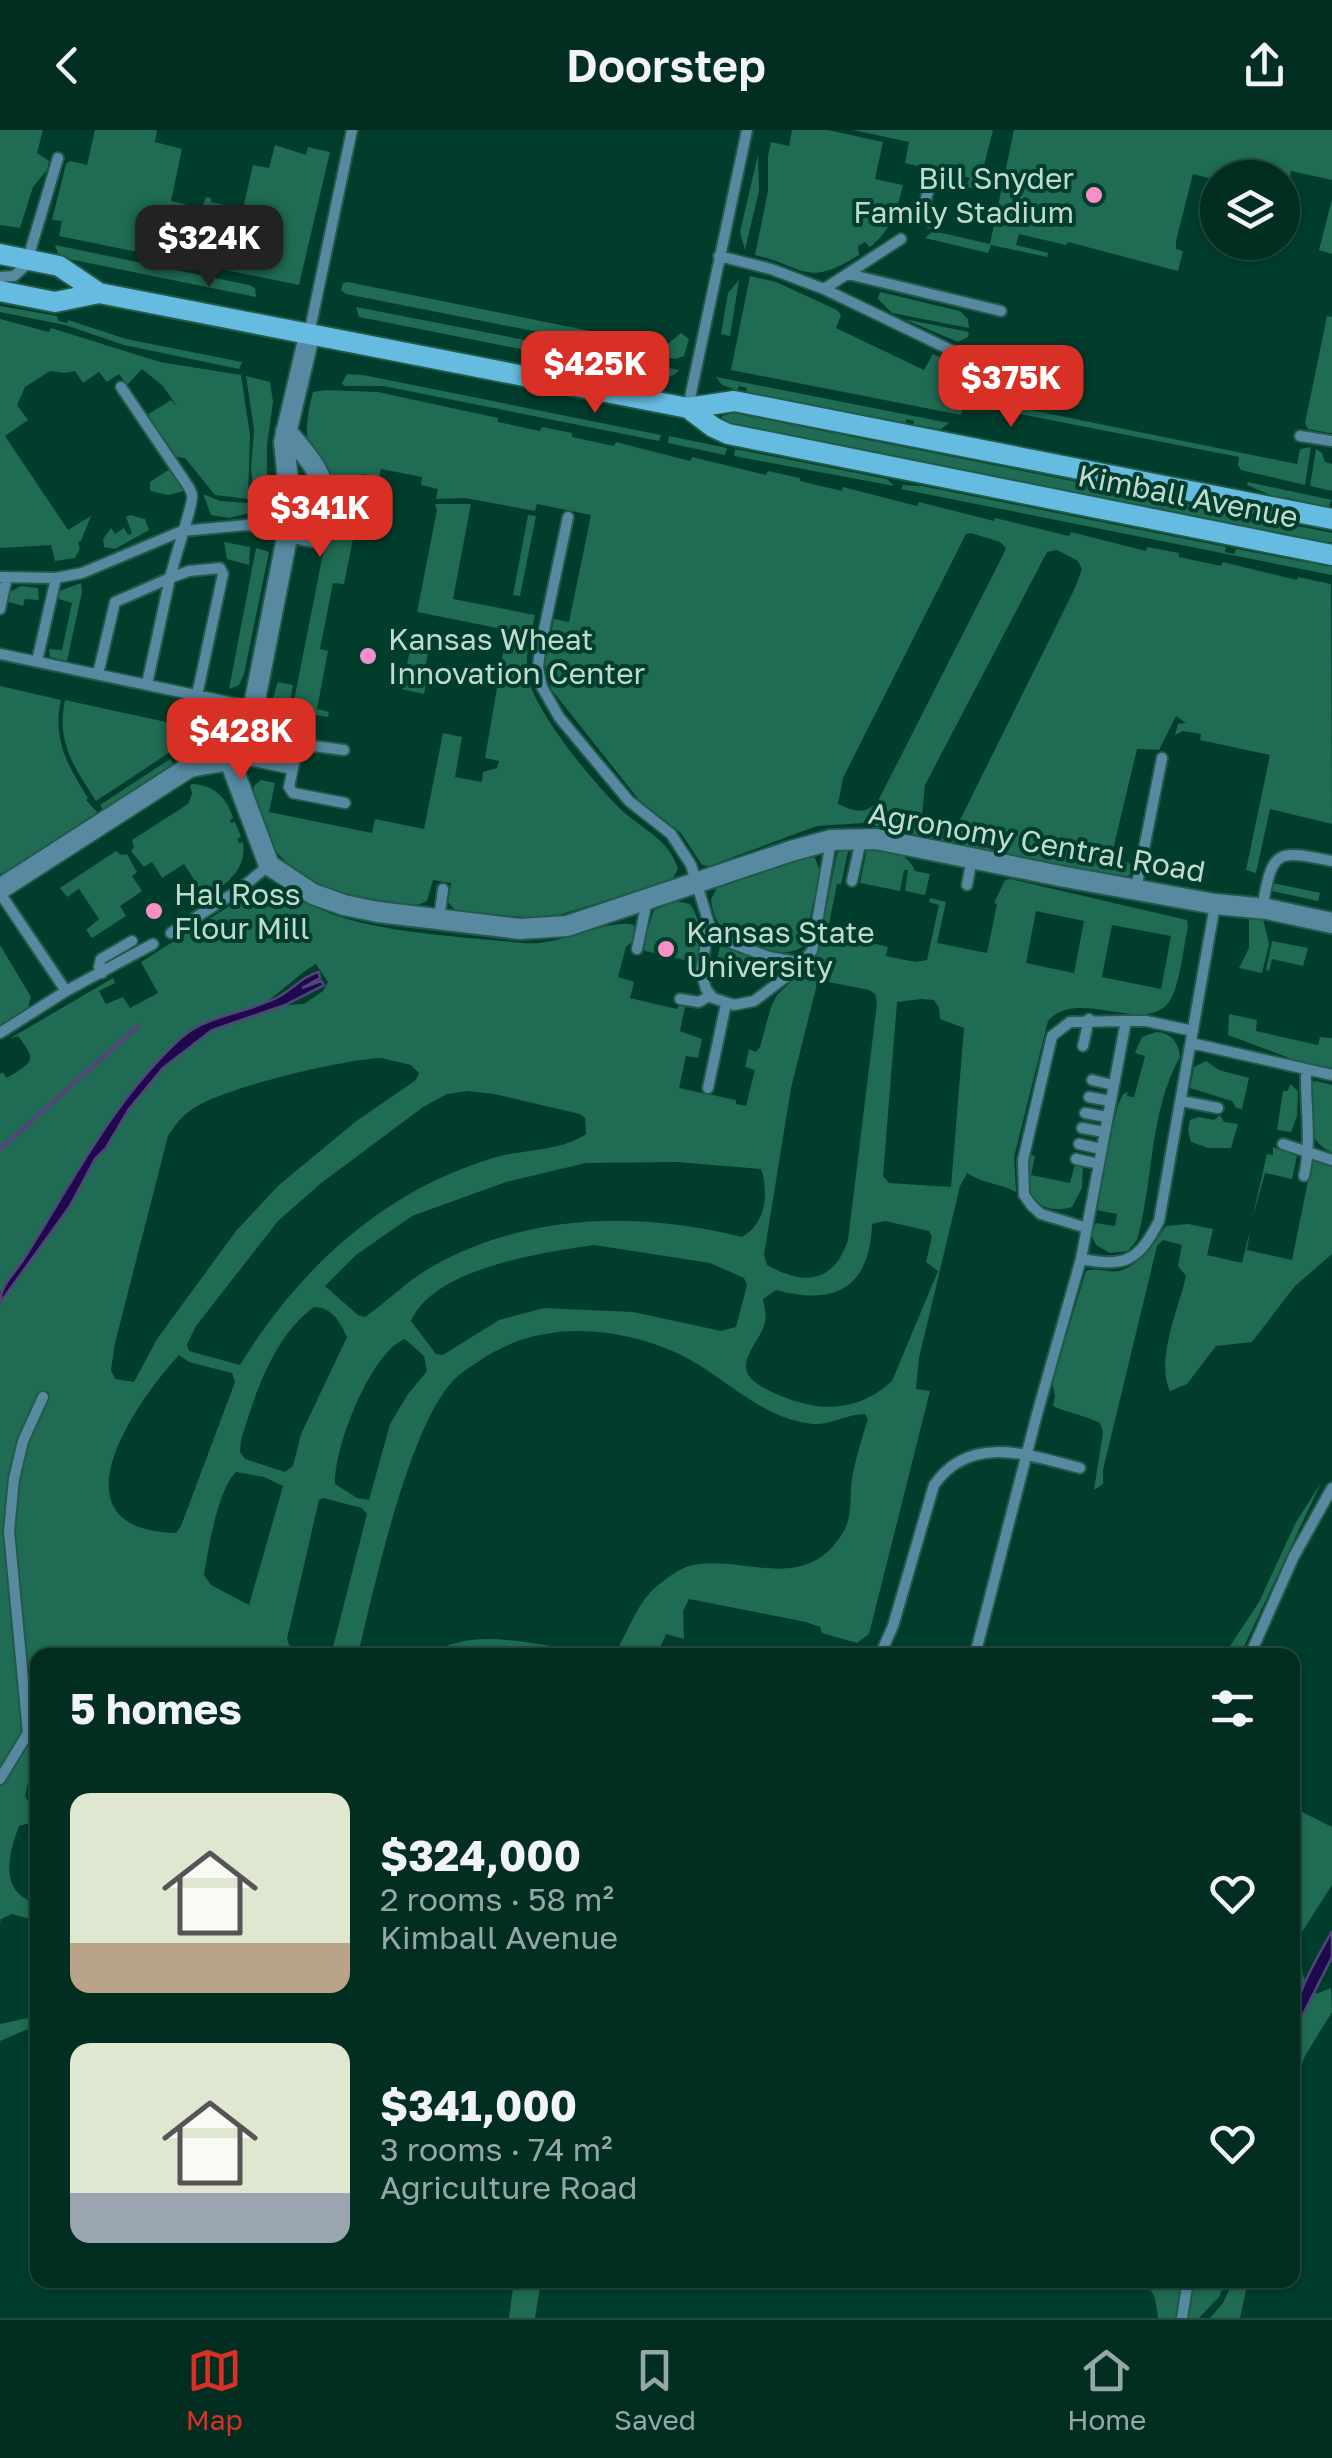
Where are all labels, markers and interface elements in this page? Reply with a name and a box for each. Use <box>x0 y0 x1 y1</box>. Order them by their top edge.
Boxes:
icon: back <box>40 38 95 93</box>
text: Doorstep <box>566 38 766 92</box>
icon: share <box>1237 38 1292 93</box>
place label: Bill Snyder Family Stadium <box>853 160 1074 230</box>
map controls <box>1200 160 1300 260</box>
button: layers <box>1200 160 1300 260</box>
marker: Bill Snyder Family Stadium <box>1083 184 1105 206</box>
pin: $324K <box>139 205 279 290</box>
text: $324K <box>157 218 261 256</box>
pin: $425K <box>525 331 665 416</box>
text: $425K <box>543 344 647 382</box>
pin: $375K <box>941 345 1081 430</box>
text: $375K <box>960 358 1062 396</box>
street label: Kimball Avenue <box>1075 457 1301 535</box>
pin: $341K <box>250 475 390 560</box>
text: $341K <box>270 488 370 526</box>
place label: Kansas Wheat Innovation Center <box>388 621 646 691</box>
marker: Kansas Wheat Innovation Center <box>357 645 379 667</box>
pin: $428K <box>171 698 311 783</box>
text: $428K <box>189 711 293 749</box>
street label: Agronomy Central Road <box>866 795 1208 889</box>
place label: Hal Ross Flour Mill <box>174 876 310 946</box>
marker: Hal Ross Flour Mill <box>143 900 165 922</box>
place label: Kansas State University <box>686 914 875 984</box>
marker: Kansas State University <box>655 938 677 960</box>
icon: filters <box>1205 1681 1260 1736</box>
text: 5 homes <box>70 1683 242 1733</box>
text: $324,000 <box>380 1830 581 1880</box>
icon: home <box>150 1833 270 1953</box>
icon: heart <box>1205 1866 1260 1921</box>
text: 2 rooms · 58 m² <box>380 1880 614 1918</box>
text: Kimball Avenue <box>380 1918 618 1956</box>
text: $341,000 <box>380 2080 577 2130</box>
icon: home <box>150 2083 270 2203</box>
icon: heart <box>1205 2116 1260 2171</box>
text: 3 rooms · 74 m² <box>380 2130 612 2168</box>
text: Agriculture Road <box>380 2168 638 2206</box>
tab: Map <box>186 2343 243 2436</box>
tab: Saved <box>614 2343 696 2436</box>
tab: Home <box>1067 2343 1146 2436</box>

